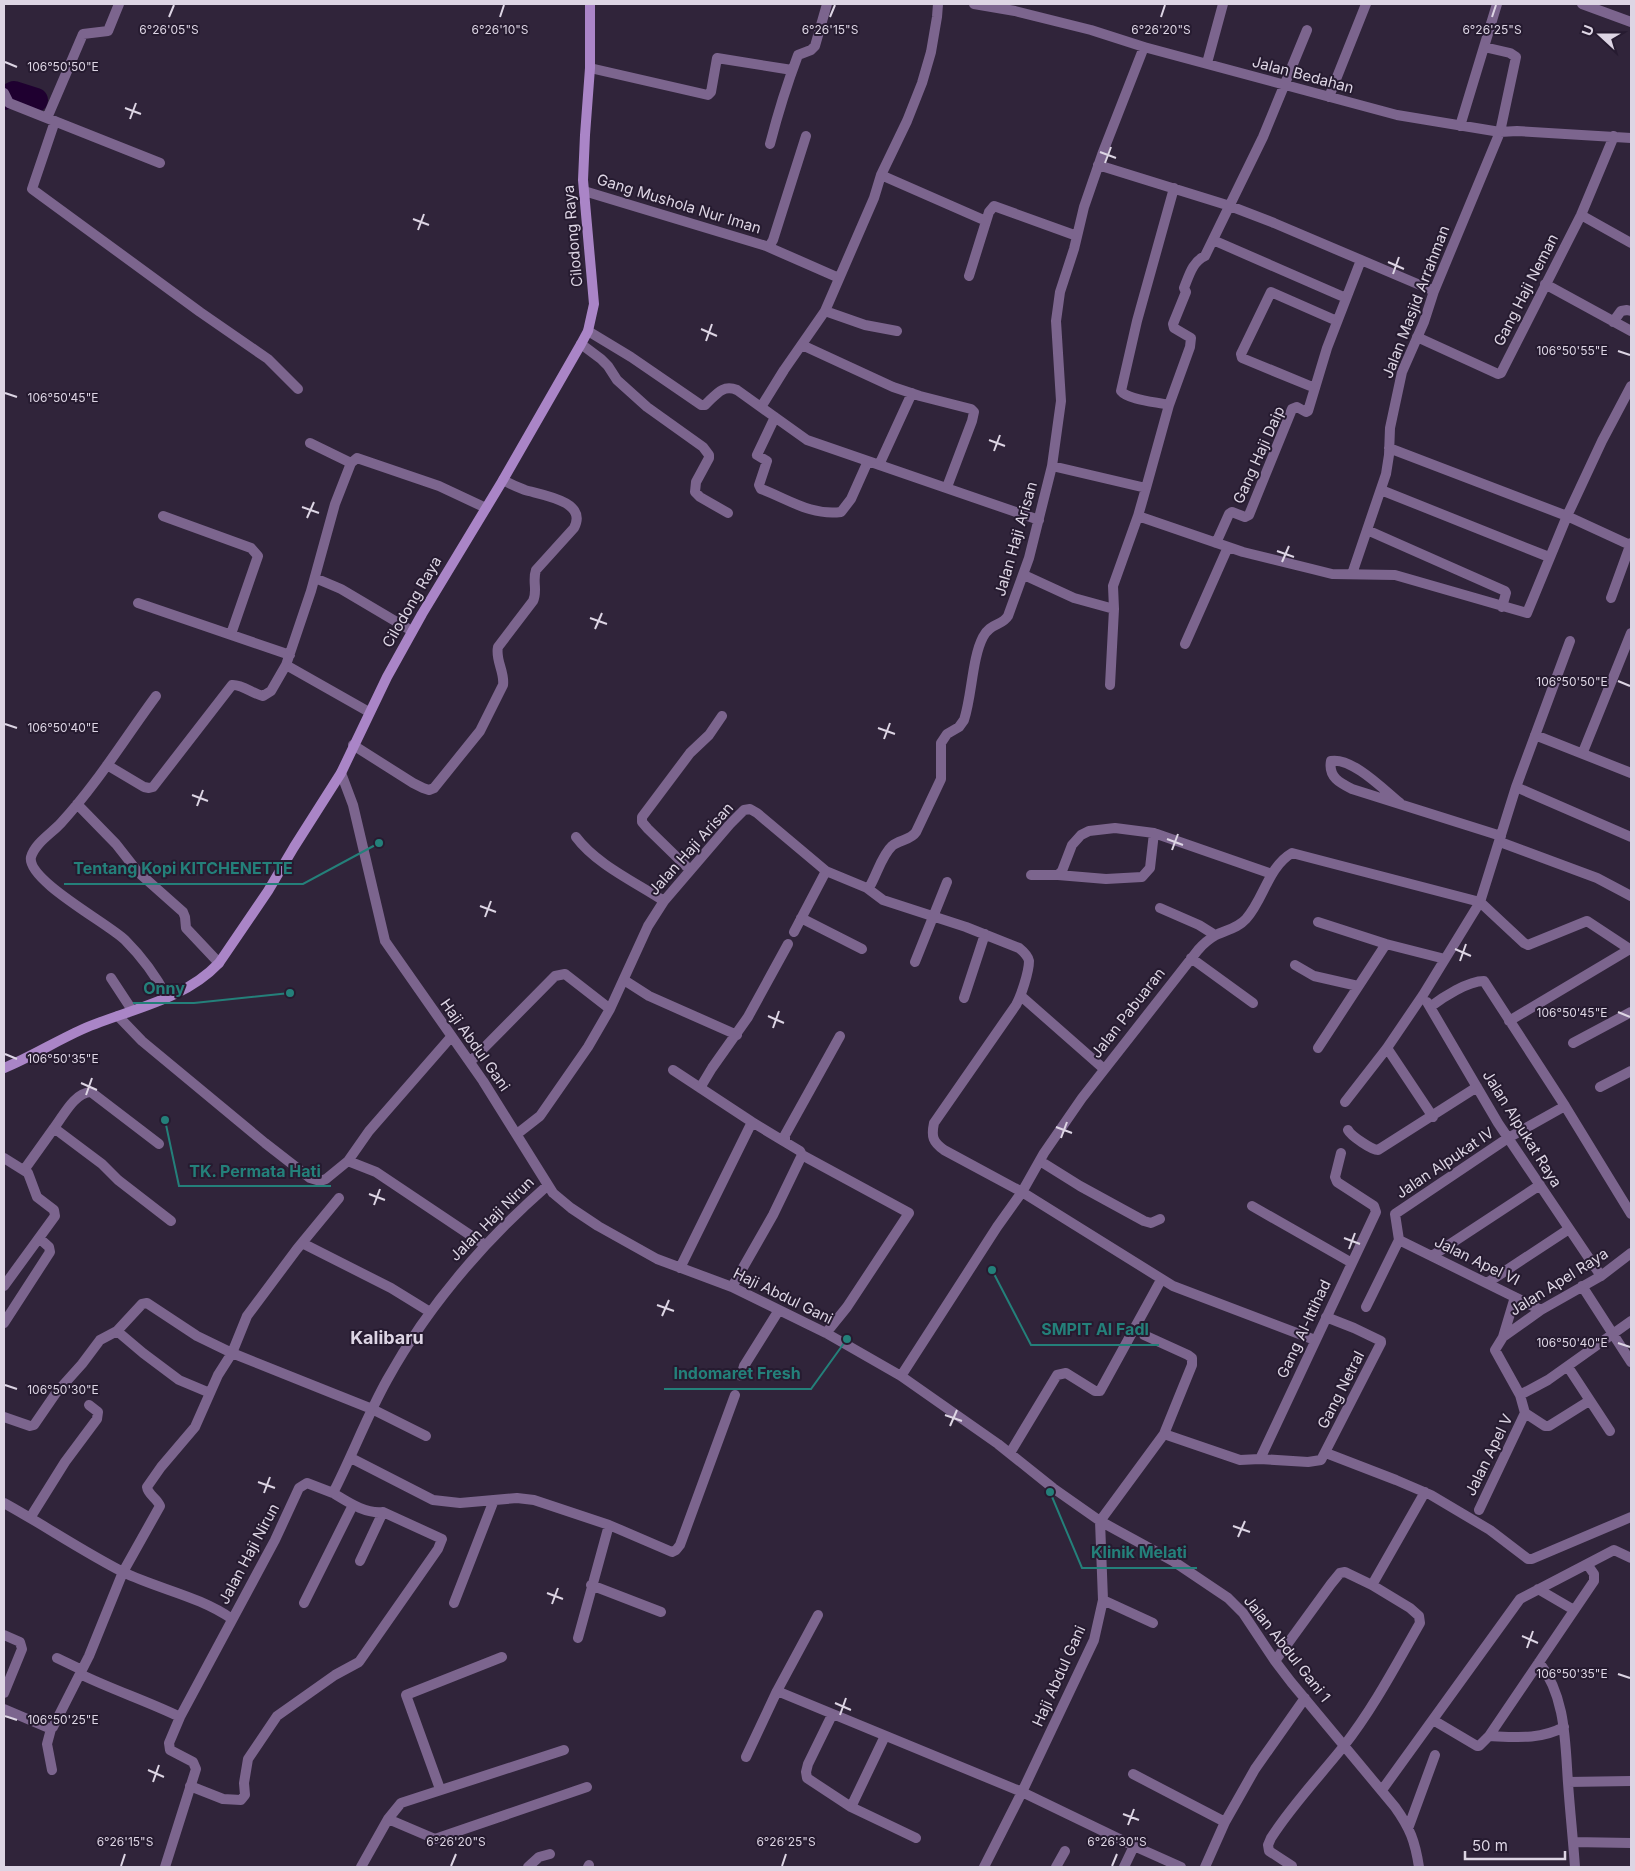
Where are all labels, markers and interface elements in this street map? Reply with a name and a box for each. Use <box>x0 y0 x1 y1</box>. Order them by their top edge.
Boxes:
north arrow <box>1575 10 1625 60</box>
text: 6°26'05"S <box>139 22 199 37</box>
text: 6°26'10"S <box>471 22 529 37</box>
text: 6°26'15"S <box>802 22 859 37</box>
text: 6°26'20"S <box>1131 22 1191 37</box>
text: 6°26'25"S <box>1462 22 1522 37</box>
text: U <box>1578 22 1597 38</box>
street label: Jalan Bedahan <box>1250 52 1356 97</box>
text: 106°50'50"E <box>27 59 99 74</box>
street label: Gang Mushola Nur Iman <box>595 169 764 238</box>
street label: Cilodong Raya <box>559 184 586 288</box>
street label: Jalan Masjid Arrahman <box>1378 223 1453 381</box>
street label: Gang Haji Neman <box>1489 230 1562 349</box>
text: 106°50'55"E <box>1536 343 1608 358</box>
text: 106°50'45"E <box>28 390 98 405</box>
street label: Gang Haji Daip <box>1229 403 1289 507</box>
street label: Jalan Haji Arisan <box>990 479 1041 598</box>
street label: Cilodong Raya <box>378 553 445 651</box>
text: 106°50'50"E <box>1536 674 1608 689</box>
text: 106°50'40"E <box>27 720 99 735</box>
street label: Jalan Haji Arisan <box>644 798 737 899</box>
callout: Tentang Kopi KITCHENETTE <box>64 853 303 884</box>
text: Tentang Kopi KITCHENETTE <box>73 858 293 878</box>
street label: Jalan Pabuaran <box>1086 964 1169 1062</box>
callout: Onny <box>133 972 194 1003</box>
text: Onny <box>143 978 185 998</box>
street label: Haji Abdul Gani <box>436 995 514 1095</box>
text: 106°50'45"E <box>1537 1005 1607 1020</box>
text: 106°50'35"E <box>27 1051 99 1066</box>
street label: Jalan Alpukat Raya <box>1479 1067 1566 1191</box>
street label: Jalan Alpukat IV <box>1392 1123 1497 1202</box>
callout: TK. Permata Hati <box>179 1155 331 1186</box>
text: TK. Permata Hati <box>189 1161 321 1181</box>
street label: Jalan Haji Nirun <box>446 1173 538 1265</box>
street label: Jalan Apel VI <box>1431 1232 1523 1289</box>
street label: Jalan Apel Raya <box>1506 1244 1612 1320</box>
street label: Haji Abdul Gani <box>730 1263 836 1328</box>
street label: Gang Al-Ittihad <box>1272 1276 1335 1381</box>
callout: SMPIT Al Fadl <box>1031 1314 1159 1345</box>
text: SMPIT Al Fadl <box>1041 1319 1149 1339</box>
district label: Kalibaru <box>350 1327 424 1348</box>
text: 106°50'40"E <box>1536 1335 1608 1350</box>
street label: Gang Netral <box>1313 1348 1368 1432</box>
callout: Indomaret Fresh <box>664 1358 811 1389</box>
text: Indomaret Fresh <box>673 1363 801 1383</box>
text: 106°50'30"E <box>27 1382 99 1397</box>
street label: Jalan Apel V <box>1461 1411 1517 1499</box>
street label: Jalan Haji Nirun <box>214 1500 283 1607</box>
callout: Klinik Melati <box>1082 1537 1197 1568</box>
text: Klinik Melati <box>1091 1542 1187 1562</box>
street label: Jalan Abdul Gani 1 <box>1240 1592 1335 1706</box>
street label: Haji Abdul Gani <box>1028 1622 1089 1729</box>
text: 106°50'35"E <box>1536 1666 1608 1681</box>
text: 106°50'25"E <box>27 1712 99 1727</box>
scale bar <box>1465 1828 1565 1860</box>
text: 6°26'15"S <box>97 1834 154 1849</box>
text: 6°26'20"S <box>426 1834 486 1849</box>
text: 6°26'25"S <box>756 1834 816 1849</box>
text: 6°26'30"S <box>1087 1834 1147 1849</box>
text: 50 m <box>1472 1836 1508 1855</box>

